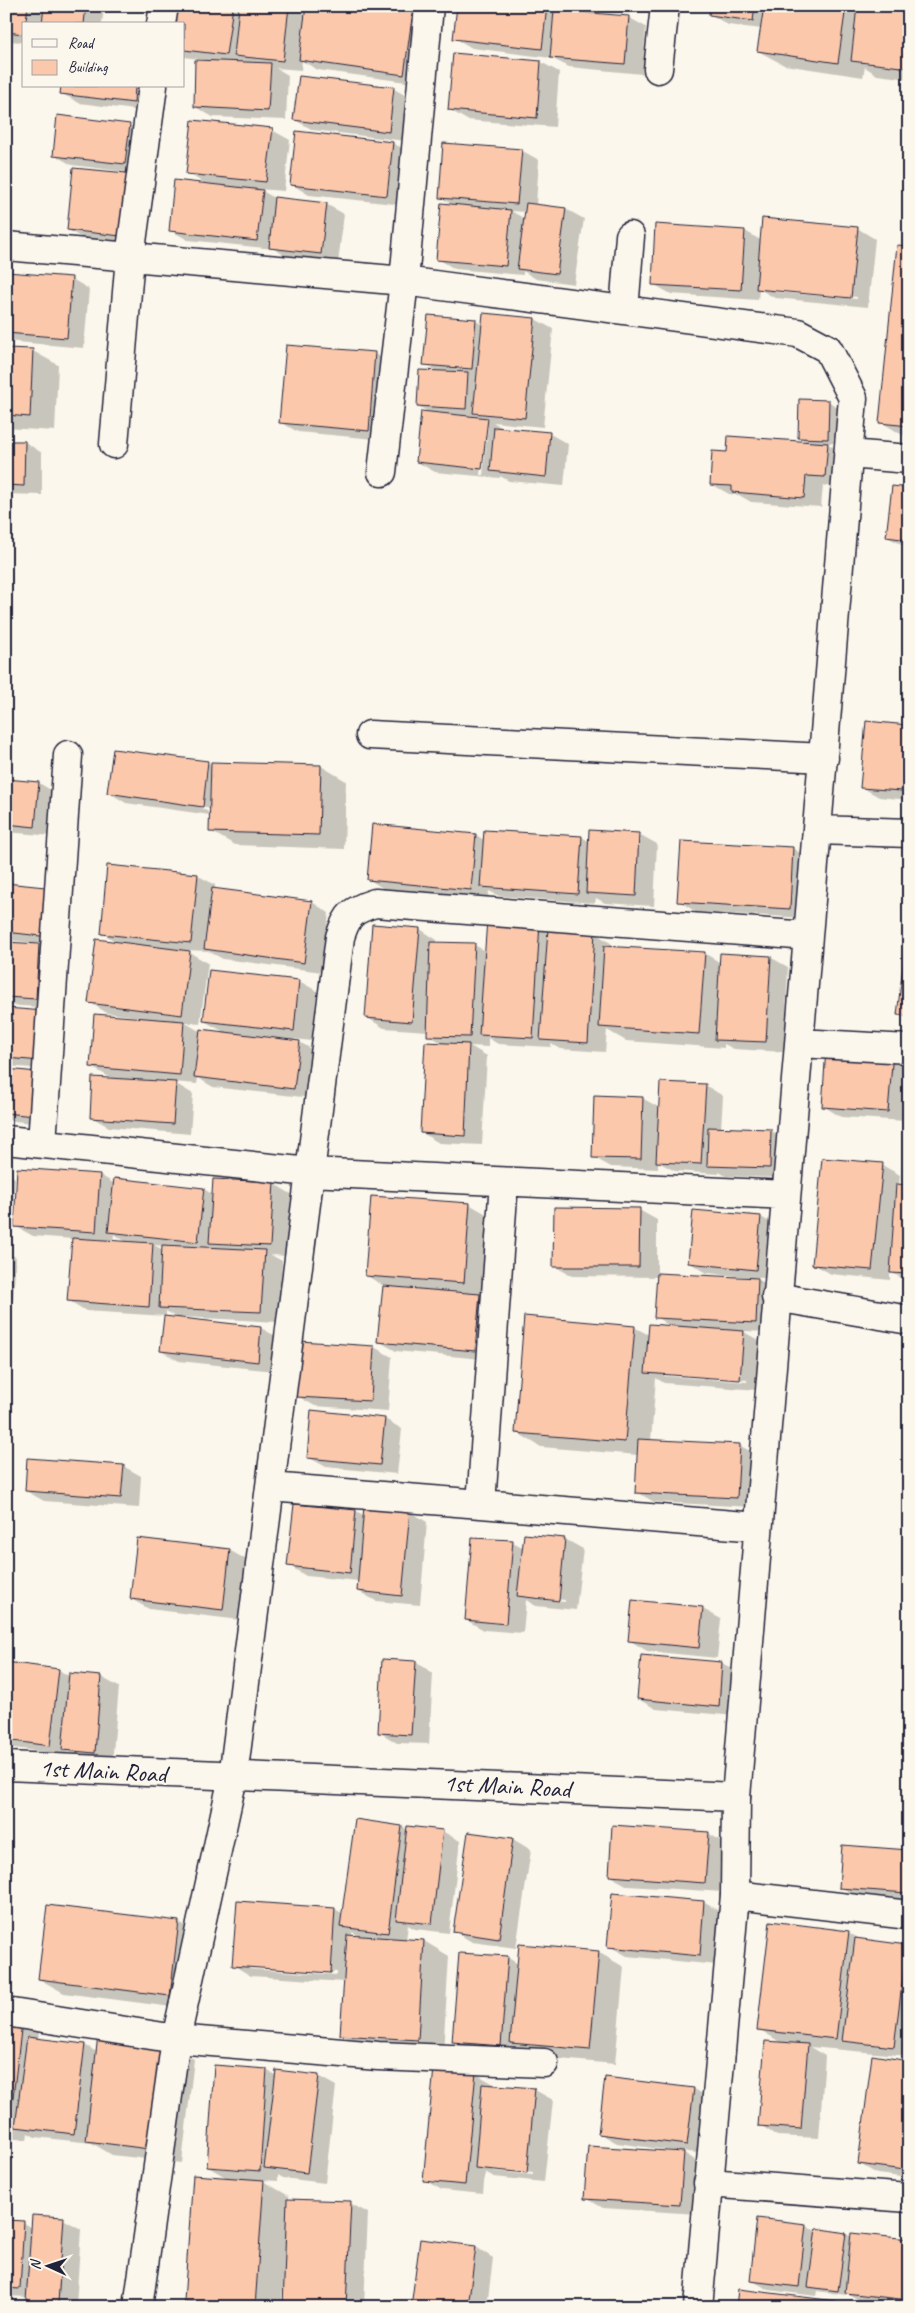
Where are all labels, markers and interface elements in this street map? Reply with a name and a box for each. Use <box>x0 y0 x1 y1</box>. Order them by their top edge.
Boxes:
legend <box>22 22 185 88</box>
text: Road <box>68 34 95 53</box>
text: Building <box>68 58 108 77</box>
street label: 1st Main Road <box>39 1752 171 1791</box>
street label: 1st Main Road <box>443 1767 575 1806</box>
north arrow <box>22 2240 72 2290</box>
text: N <box>27 2258 44 2270</box>

